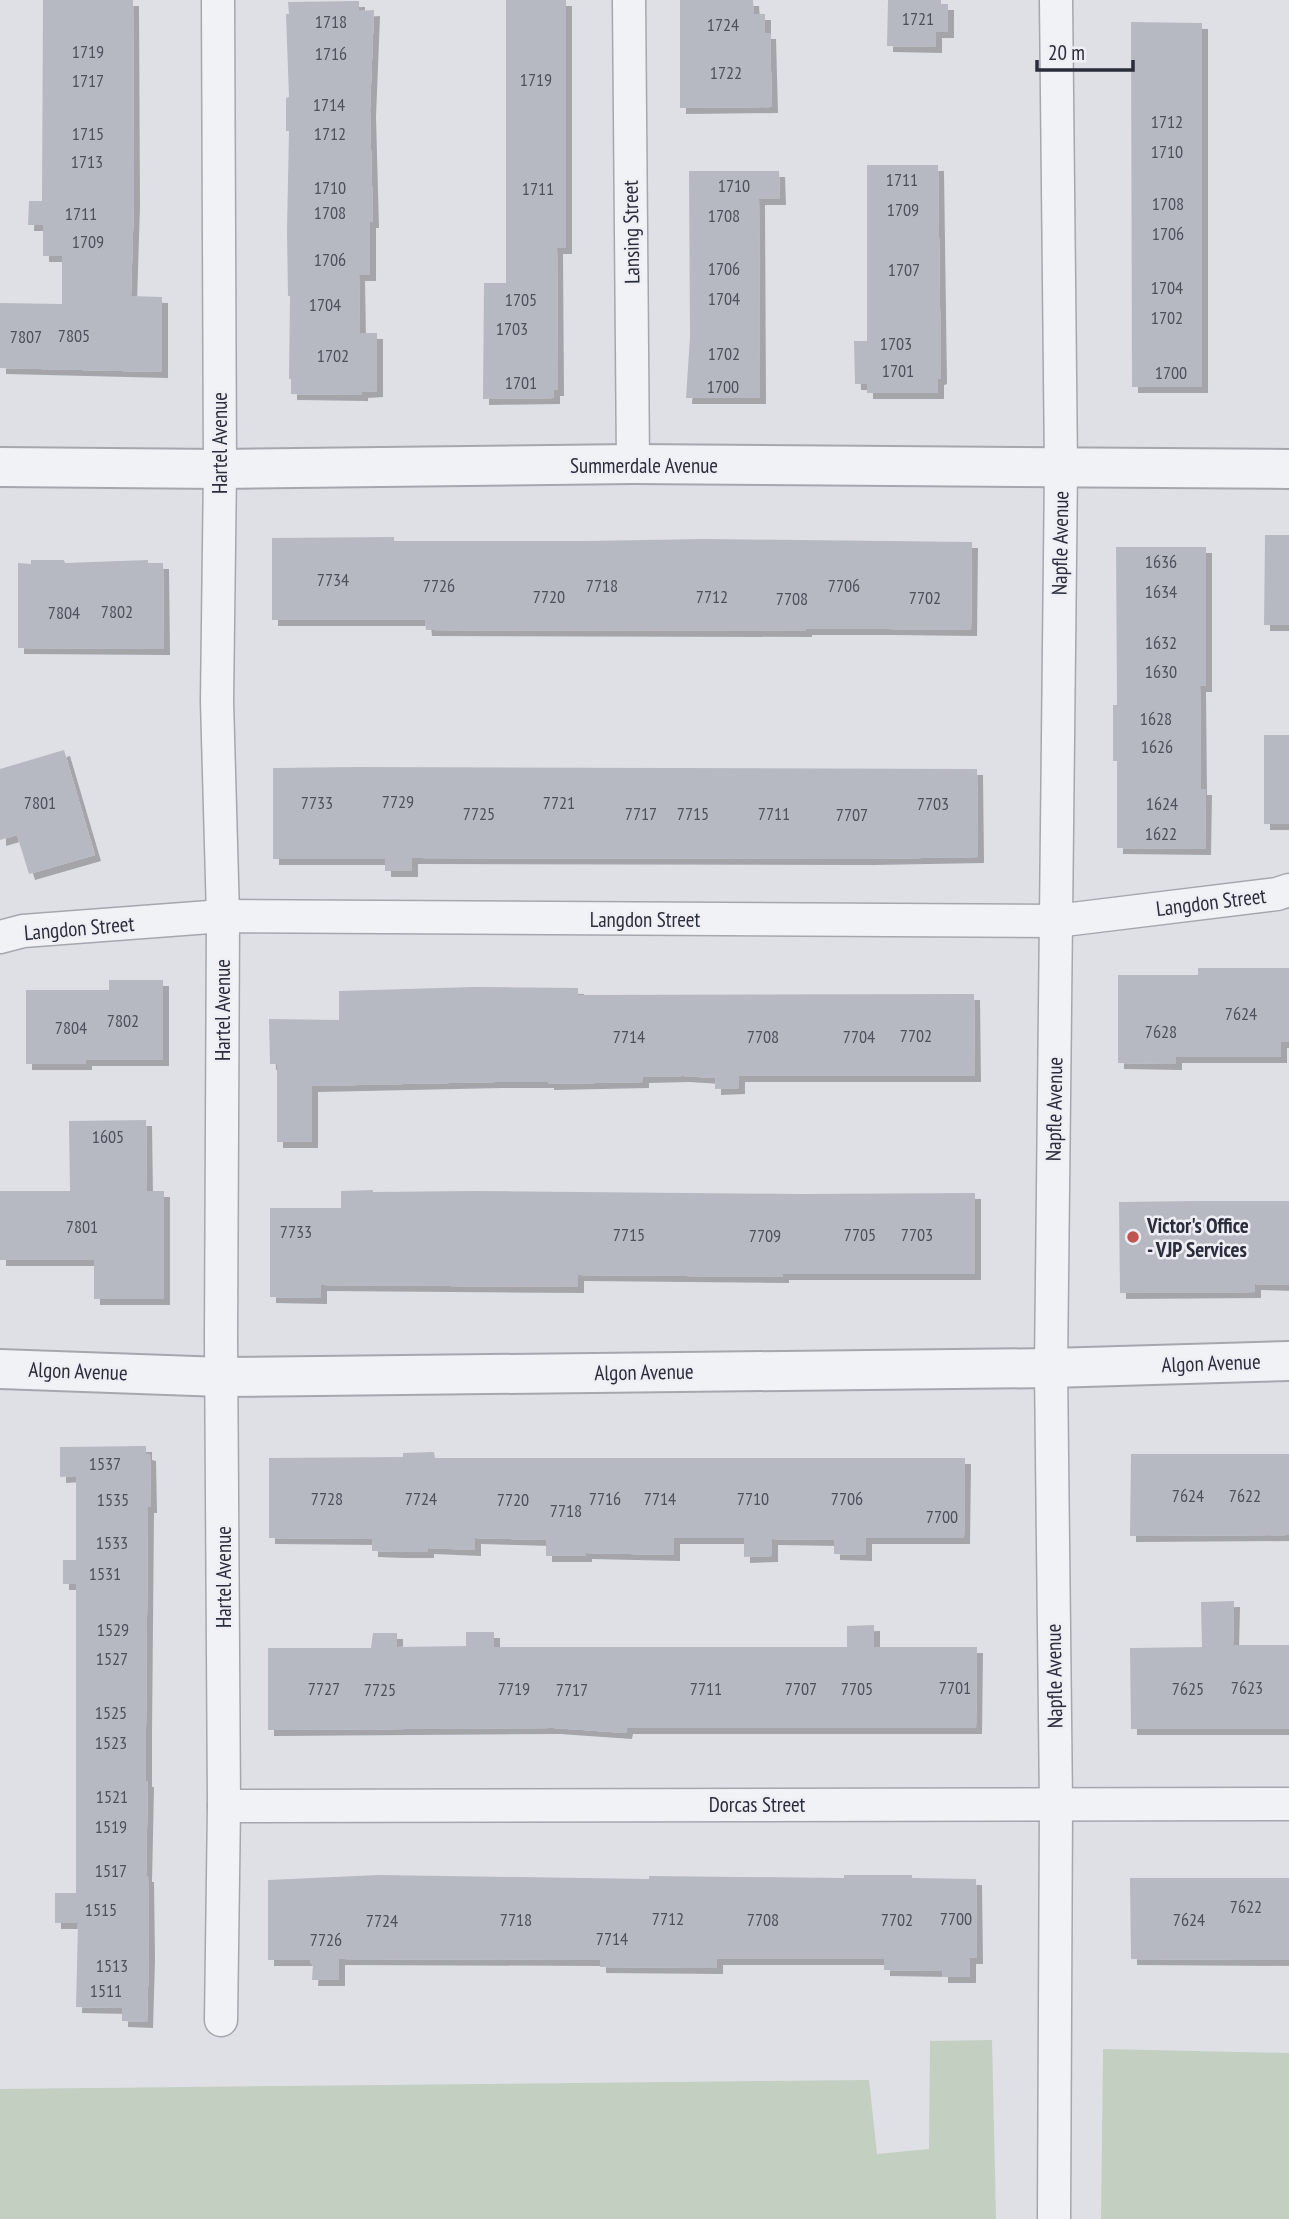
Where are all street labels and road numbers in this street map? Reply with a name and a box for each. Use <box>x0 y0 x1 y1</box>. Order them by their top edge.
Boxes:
street label: Lansing Street <box>617 180 645 284</box>
street label: Hartel Avenue <box>206 392 233 494</box>
street label: Summerdale Avenue <box>570 452 718 479</box>
street label: Napfle Avenue <box>1046 491 1074 595</box>
street label: Langdon Street <box>1155 882 1268 922</box>
street label: Langdon Street <box>590 906 700 933</box>
street label: Langdon Street <box>23 910 135 946</box>
street label: Hartel Avenue <box>209 959 236 1061</box>
street label: Napfle Avenue <box>1040 1057 1068 1161</box>
street label: Algon Avenue <box>1161 1348 1261 1378</box>
street label: Algon Avenue <box>28 1356 128 1386</box>
street label: Algon Avenue <box>594 1358 694 1386</box>
street label: Hartel Avenue <box>210 1526 237 1628</box>
street label: Napfle Avenue <box>1040 1624 1068 1728</box>
street label: Dorcas Street <box>709 1791 806 1818</box>

